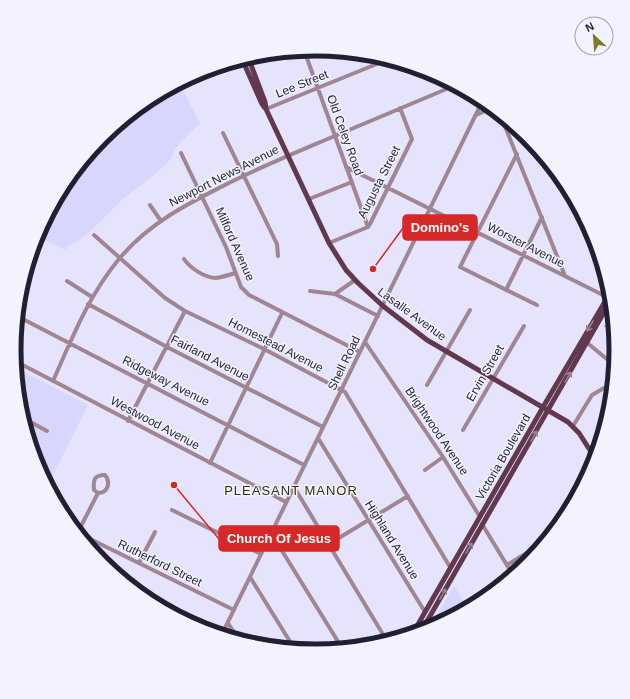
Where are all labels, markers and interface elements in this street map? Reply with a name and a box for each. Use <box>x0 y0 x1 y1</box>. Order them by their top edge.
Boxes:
north arrow <box>574 16 614 56</box>
text: N <box>583 20 596 34</box>
street label: Lee Street <box>274 67 331 101</box>
street label: Old Celey Road <box>324 93 366 177</box>
street label: Newport News Avenue <box>167 142 281 210</box>
street label: Augusta Street <box>355 143 404 221</box>
street label: Milford Avenue <box>213 205 258 283</box>
callout: Domino's <box>403 215 477 240</box>
street label: Worster Avenue <box>485 219 567 271</box>
text: Domino's <box>411 220 469 235</box>
street label: Lasalle Avenue <box>375 284 449 344</box>
street label: Homestead Avenue <box>226 315 326 375</box>
one-way arrow <box>586 320 594 332</box>
street label: Fairland Avenue <box>168 332 252 384</box>
street label: Shell Road <box>325 334 363 392</box>
street label: Ervin Street <box>463 342 507 404</box>
street label: Ridgeway Avenue <box>120 353 212 409</box>
one-way arrow <box>564 371 572 383</box>
street label: Brightwood Avenue <box>402 384 472 478</box>
street label: Westwood Avenue <box>108 394 202 453</box>
street label: Victoria Boulevard <box>473 411 533 503</box>
one-way arrow <box>531 430 539 442</box>
district label: PLEASANT MANOR <box>224 483 358 498</box>
street label: Highland Avenue <box>362 498 422 582</box>
callout: Church Of Jesus <box>219 526 339 551</box>
text: Church Of Jesus <box>227 531 331 546</box>
street label: Rutherford Street <box>116 537 205 590</box>
one-way arrow <box>466 542 474 554</box>
one-way arrow <box>439 588 447 600</box>

